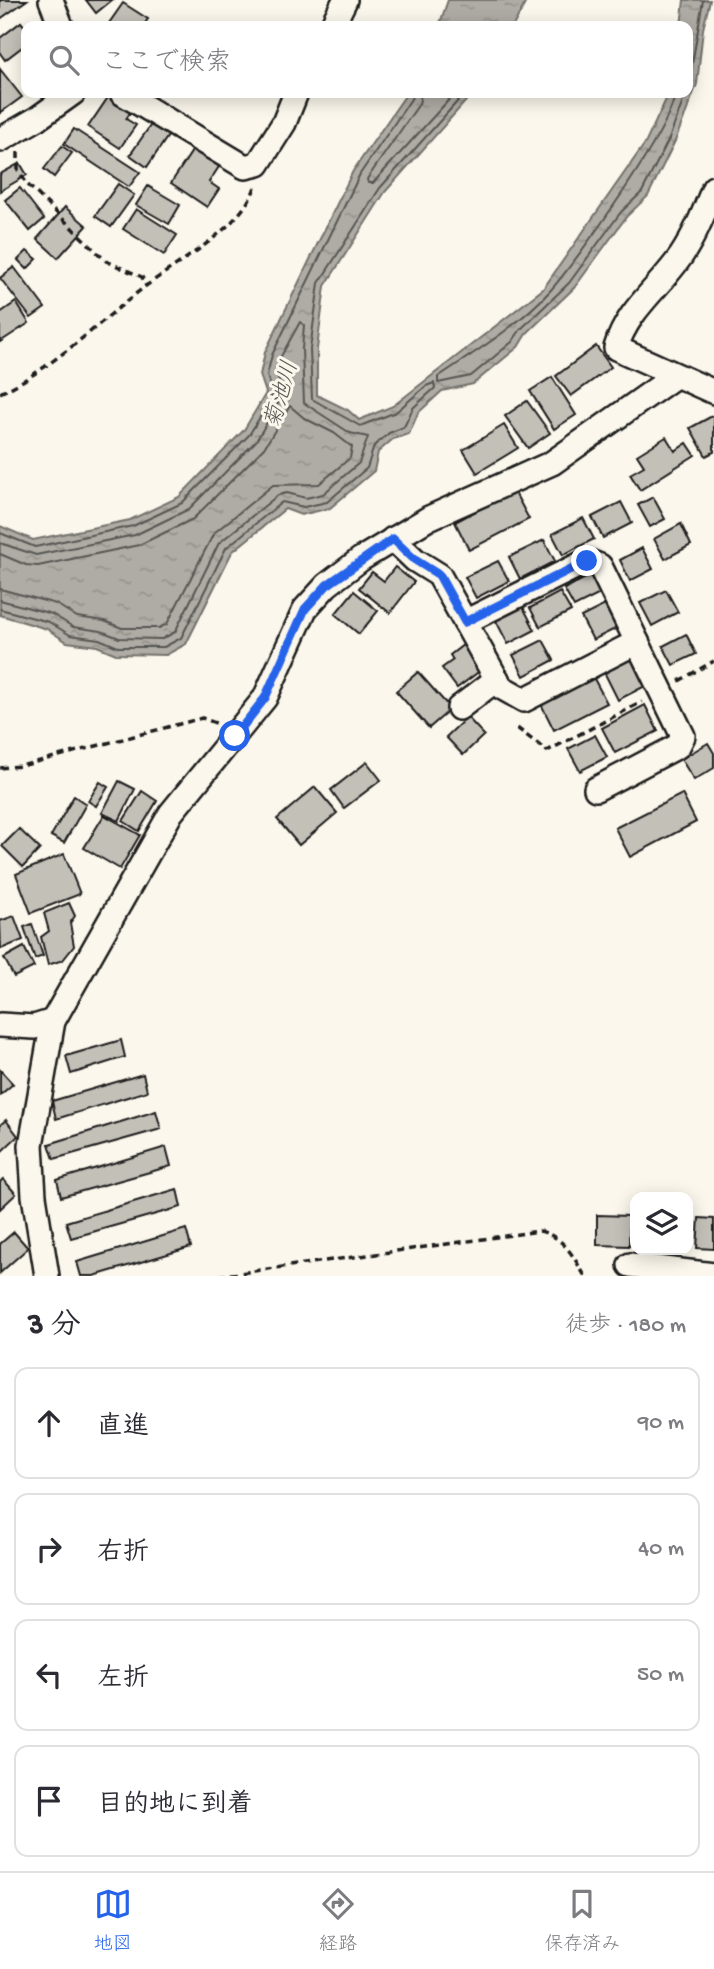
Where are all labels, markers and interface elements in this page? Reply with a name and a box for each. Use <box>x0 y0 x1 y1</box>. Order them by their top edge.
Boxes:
search box <box>21 21 693 98</box>
icon: search <box>45 41 83 79</box>
text: ここで検索 <box>101 49 231 80</box>
water label: 菊池川 <box>260 358 305 432</box>
route end <box>571 545 602 576</box>
route start <box>219 720 250 751</box>
map controls <box>630 1192 693 1255</box>
button: layers <box>630 1192 693 1255</box>
text: 3 分 <box>28 1310 81 1345</box>
text: 徒歩 · 180 m <box>565 1313 686 1340</box>
icon: ahead <box>30 1404 68 1442</box>
text: 90 m <box>638 1410 684 1437</box>
text: 直進 <box>97 1413 149 1444</box>
icon: right <box>30 1530 68 1568</box>
text: 40 m <box>638 1536 684 1563</box>
text: 右折 <box>97 1539 149 1570</box>
icon: left <box>30 1656 68 1694</box>
text: 50 m <box>637 1662 684 1689</box>
text: 左折 <box>97 1665 149 1696</box>
icon: arrive <box>30 1782 68 1820</box>
text: 目的地に到着 <box>97 1791 253 1822</box>
tab: 地図 <box>94 1885 132 1957</box>
tab: 経路 <box>319 1885 357 1957</box>
tab: 保存済み <box>544 1885 620 1957</box>

